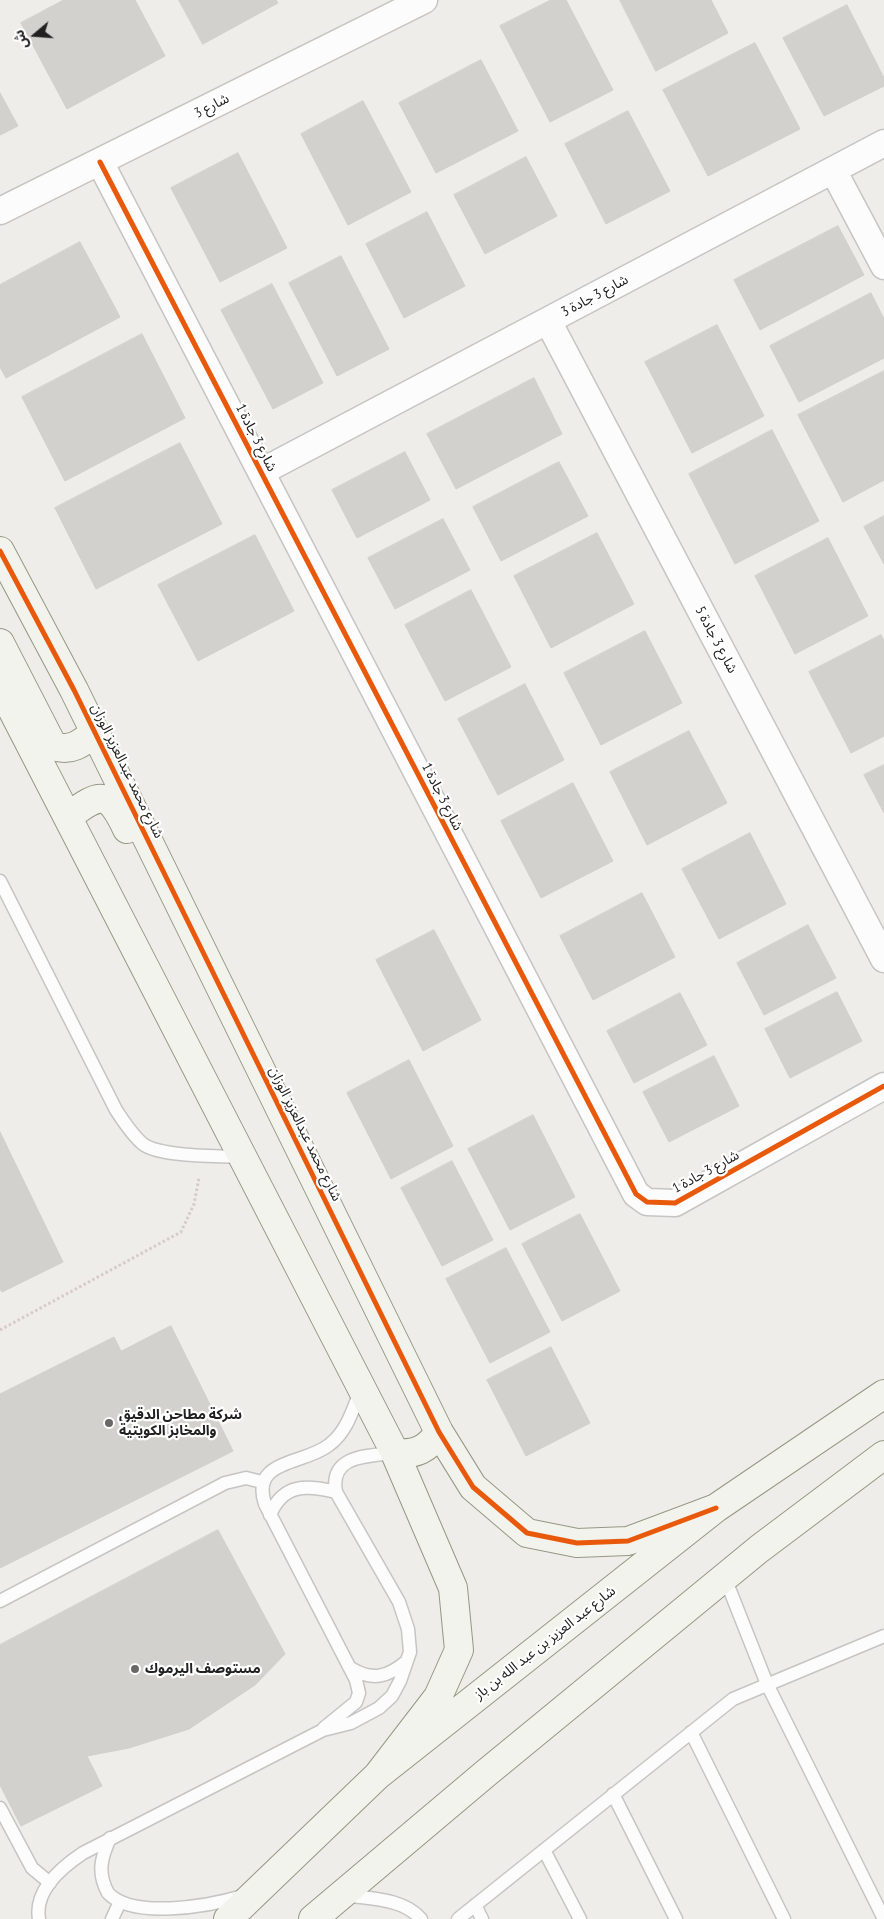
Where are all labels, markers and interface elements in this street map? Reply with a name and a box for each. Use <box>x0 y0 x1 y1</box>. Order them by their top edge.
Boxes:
north arrow <box>10 10 60 60</box>
text: ش <box>9 28 32 52</box>
street label: شارع 3 <box>192 90 232 122</box>
street label: شارع 3 جادة 3 <box>559 271 631 321</box>
street label: شارع 3 جادة 1 <box>232 401 280 475</box>
street label: شارع 3 جادة 5 <box>691 604 741 676</box>
street label: شارع محمد عبدالعزيز الوزان <box>87 701 167 841</box>
street label: شارع 3 جادة 1 <box>418 760 466 834</box>
street label: شارع محمد عبدالعزيز الوزان <box>265 1064 345 1204</box>
street label: شارع 3 جادة 1 <box>670 1147 742 1197</box>
place label: شركة مطاحن الدقيق والمخابز الكويتية <box>119 1407 242 1440</box>
marker: شركة مطاحن الدقيق والمخابز الكويتية <box>103 1417 115 1429</box>
street label: شارع عبد العزيز بن عبد الله بن باز <box>471 1583 619 1703</box>
place label: مستوصف اليرموك <box>145 1661 261 1677</box>
marker: مستوصف اليرموك <box>129 1663 141 1675</box>

